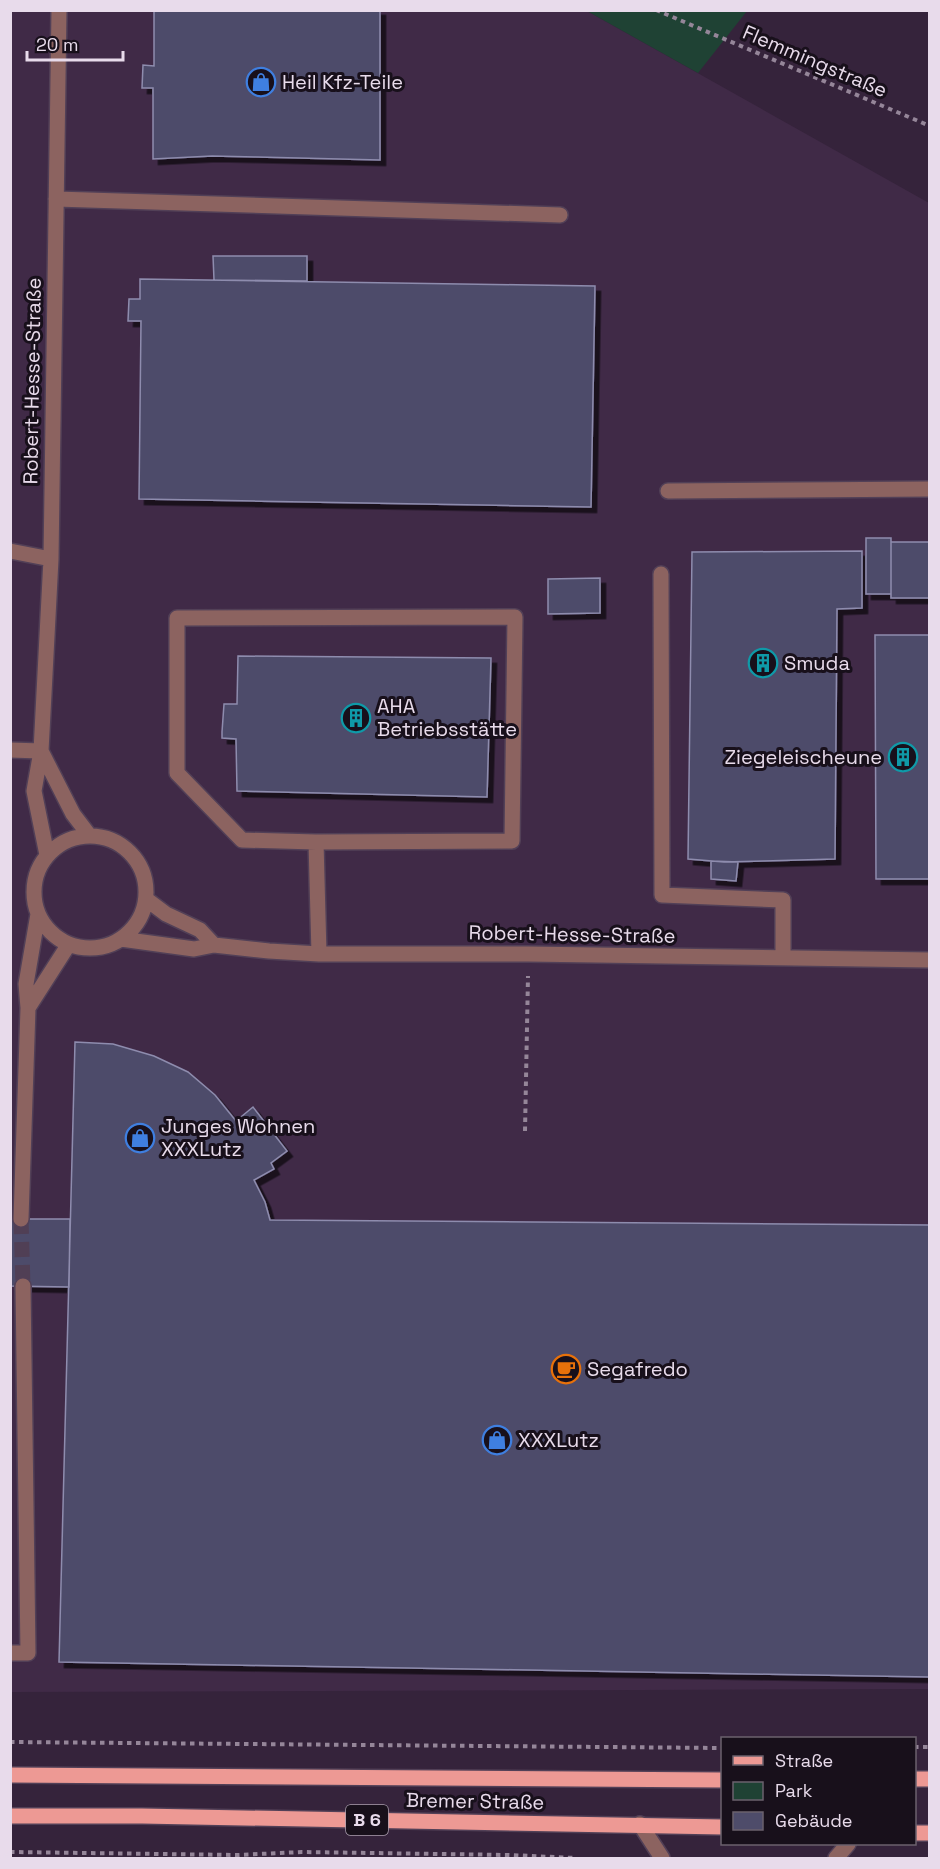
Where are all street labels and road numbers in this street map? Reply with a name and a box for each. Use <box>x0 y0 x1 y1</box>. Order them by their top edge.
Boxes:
street label: Flemmingstraße <box>739 19 891 103</box>
street label: Robert-Hesse-Straße <box>17 277 47 485</box>
street label: Robert-Hesse-Straße <box>468 919 676 949</box>
street label: Bremer Straße <box>406 1787 544 1815</box>
road number: B 6 <box>346 1805 388 1835</box>

